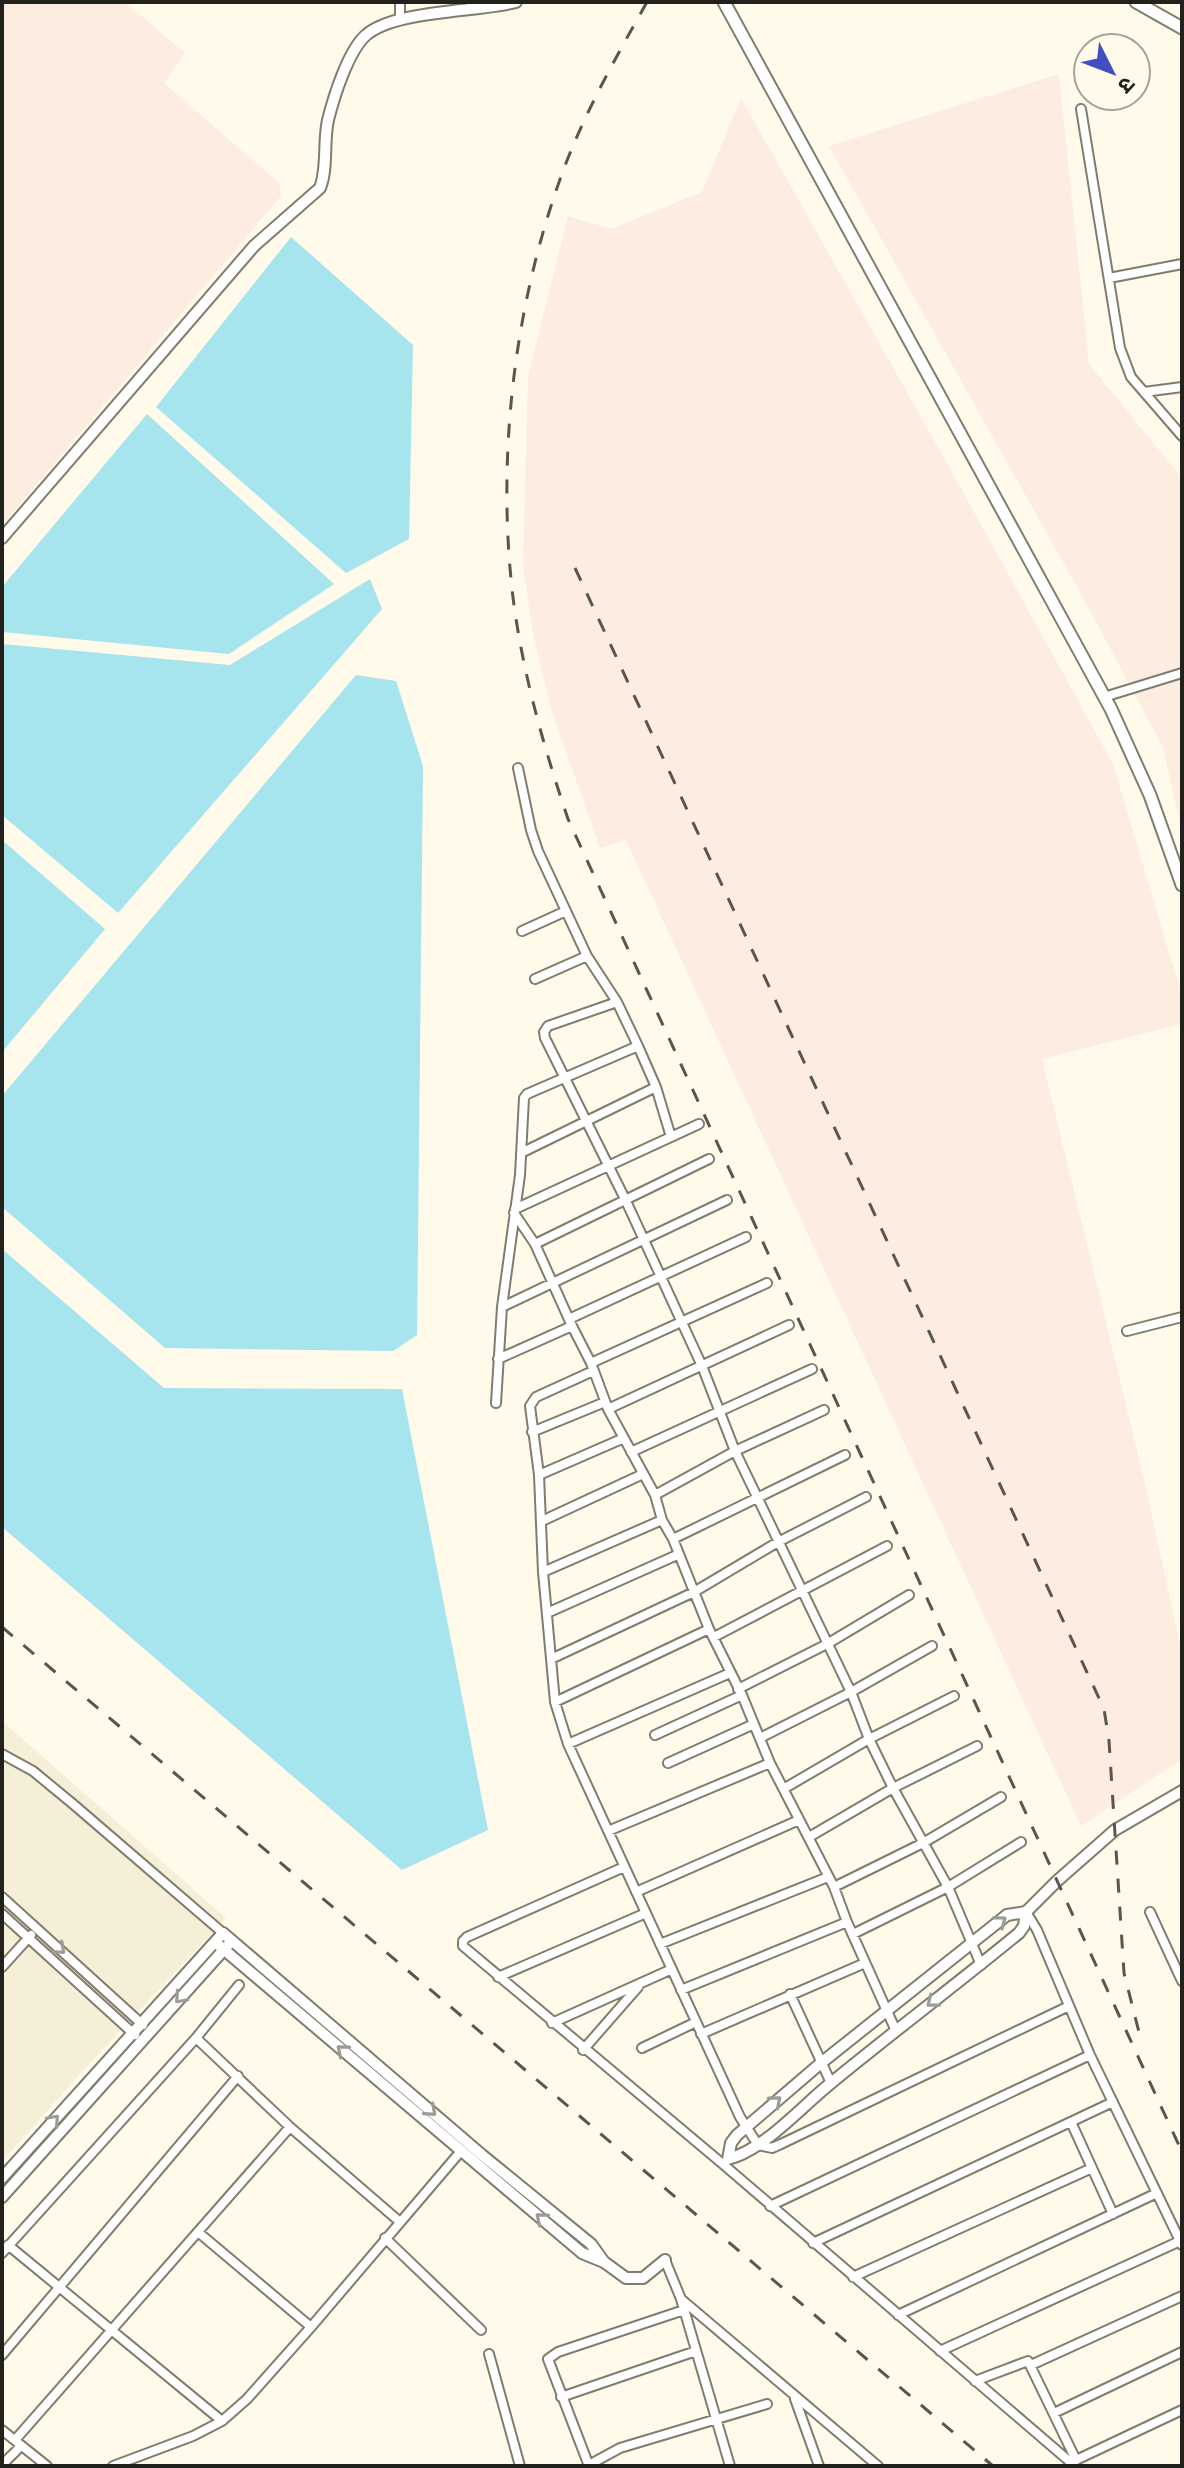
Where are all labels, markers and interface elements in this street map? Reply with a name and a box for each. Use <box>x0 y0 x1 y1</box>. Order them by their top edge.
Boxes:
north arrow <box>1072 32 1152 112</box>
text: उ <box>1111 71 1141 100</box>
one-way arrow <box>992 1917 1007 1931</box>
one-way arrow <box>50 1940 65 1954</box>
one-way arrow <box>175 1989 190 2004</box>
one-way arrow <box>926 1993 941 2007</box>
one-way arrow <box>337 2045 351 2060</box>
one-way arrow <box>767 2096 781 2111</box>
one-way arrow <box>422 2101 436 2116</box>
one-way arrow <box>44 2115 59 2130</box>
one-way arrow <box>535 2213 550 2228</box>

